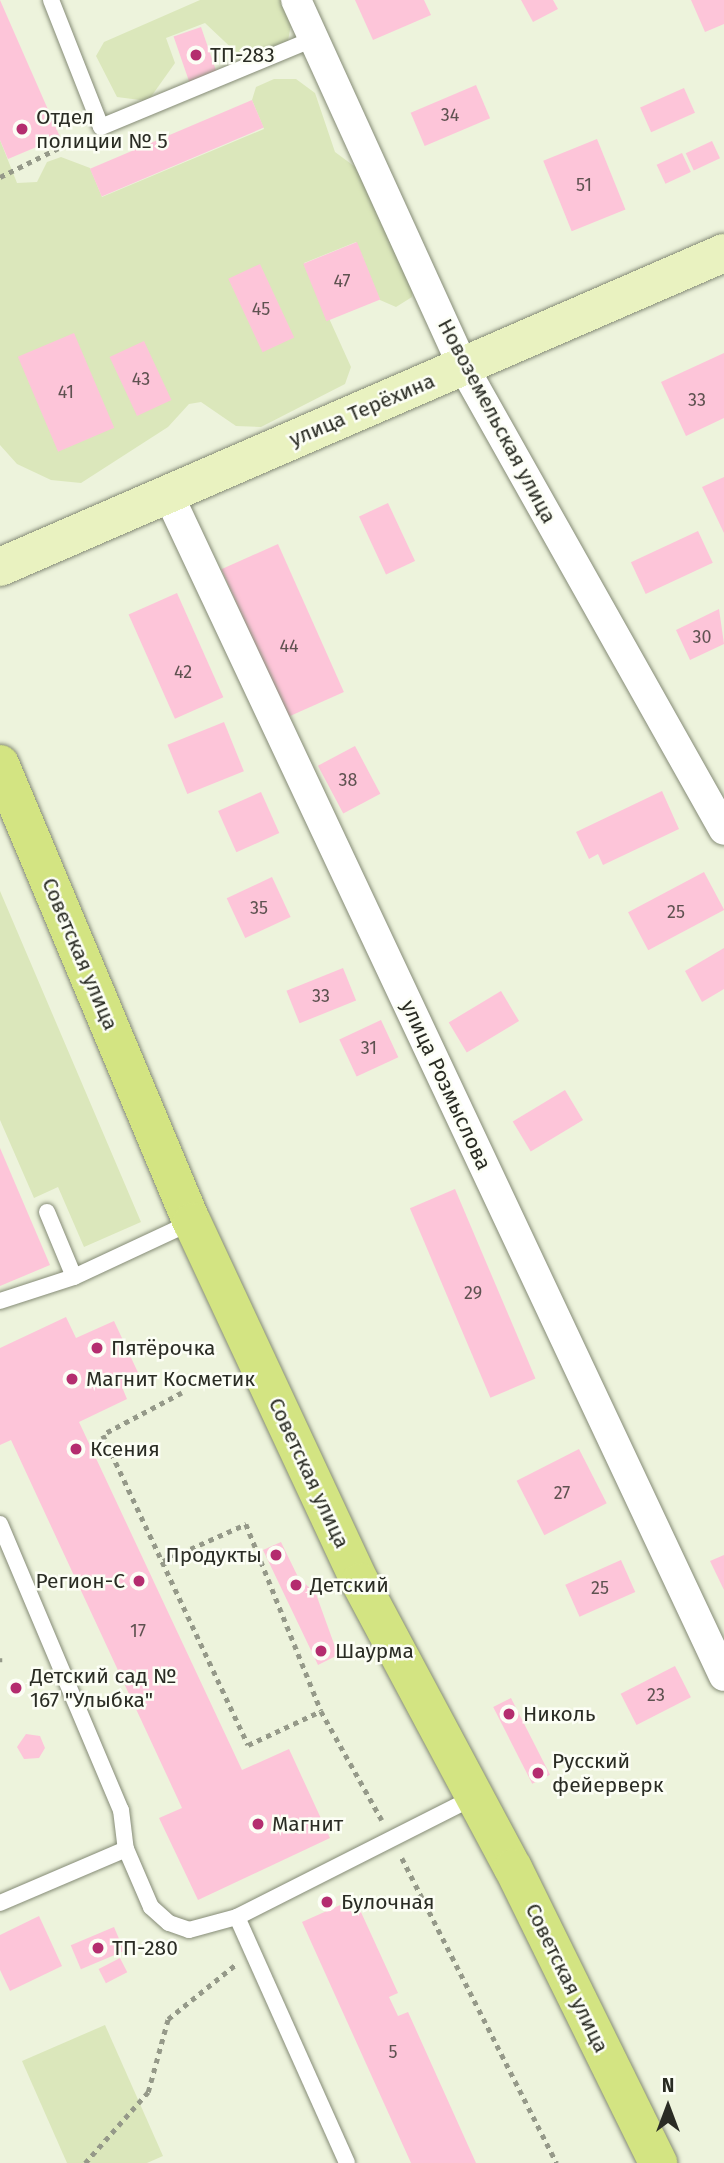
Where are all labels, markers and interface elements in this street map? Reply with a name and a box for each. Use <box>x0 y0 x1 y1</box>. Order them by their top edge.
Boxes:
place label: ТП-283 <box>210 42 275 68</box>
marker: ТП-283 <box>188 47 204 63</box>
place label: Отдел полиции № 5 <box>36 104 168 154</box>
house number: 34 <box>441 104 459 126</box>
marker: Отдел полиции № 5 <box>14 121 30 137</box>
house number: 51 <box>576 174 592 196</box>
house number: 47 <box>333 270 351 292</box>
house number: 45 <box>252 298 270 320</box>
street label: Новоземельская улица <box>432 314 562 528</box>
house number: 43 <box>132 368 150 390</box>
street label: улица Терёхина <box>285 368 439 452</box>
house number: 41 <box>58 381 74 403</box>
house number: 33 <box>688 389 706 411</box>
house number: 30 <box>692 626 712 648</box>
house number: 44 <box>279 635 299 657</box>
house number: 42 <box>174 661 192 683</box>
house number: 38 <box>339 769 357 791</box>
street label: Советская улица <box>37 874 123 1034</box>
house number: 35 <box>250 897 268 919</box>
house number: 25 <box>667 901 685 923</box>
house number: 33 <box>312 985 330 1007</box>
street label: улица Розмыслова <box>396 996 496 1174</box>
house number: 31 <box>361 1037 377 1059</box>
house number: 29 <box>464 1282 482 1304</box>
place label: Пятёрочка <box>111 1335 215 1361</box>
marker: Пятёрочка <box>89 1340 105 1356</box>
place label: Магнит Косметик <box>86 1366 255 1392</box>
marker: Магнит Косметик <box>64 1371 80 1387</box>
street label: Советская улица <box>263 1394 355 1552</box>
place label: Ксения <box>90 1436 160 1462</box>
marker: Ксения <box>68 1441 84 1457</box>
house number: 27 <box>554 1482 570 1504</box>
place label: Продукты <box>165 1542 262 1568</box>
marker: Продукты <box>268 1547 284 1563</box>
place label: Регион-С <box>35 1568 125 1594</box>
place label: Детский <box>310 1572 389 1598</box>
marker: Регион-С <box>131 1573 147 1589</box>
marker: Детский <box>288 1577 304 1593</box>
house number: 25 <box>591 1577 609 1599</box>
house number: 17 <box>130 1620 146 1642</box>
place label: Шаурма <box>335 1638 414 1664</box>
marker: Шаурма <box>313 1643 329 1659</box>
place label: Детский сад № 167 "Улыбка" <box>30 1663 176 1713</box>
marker: Детский сад № 167 "Улыбка" <box>8 1680 24 1696</box>
house number: 23 <box>647 1684 665 1706</box>
place label: Николь <box>523 1701 596 1727</box>
marker: Николь <box>501 1706 517 1722</box>
place label: Русский фейерверк <box>552 1748 664 1798</box>
marker: Русский фейерверк <box>530 1765 546 1781</box>
place label: Магнит <box>272 1811 343 1837</box>
marker: Магнит <box>250 1816 266 1832</box>
place label: Булочная <box>341 1889 435 1915</box>
marker: Булочная <box>319 1894 335 1910</box>
street label: Советская улица <box>520 1899 614 2057</box>
place label: ТП-280 <box>112 1935 178 1961</box>
marker: ТП-280 <box>90 1940 106 1956</box>
house number: 5 <box>388 2041 398 2063</box>
north arrow <box>633 2072 703 2142</box>
text: N <box>662 2074 674 2097</box>

